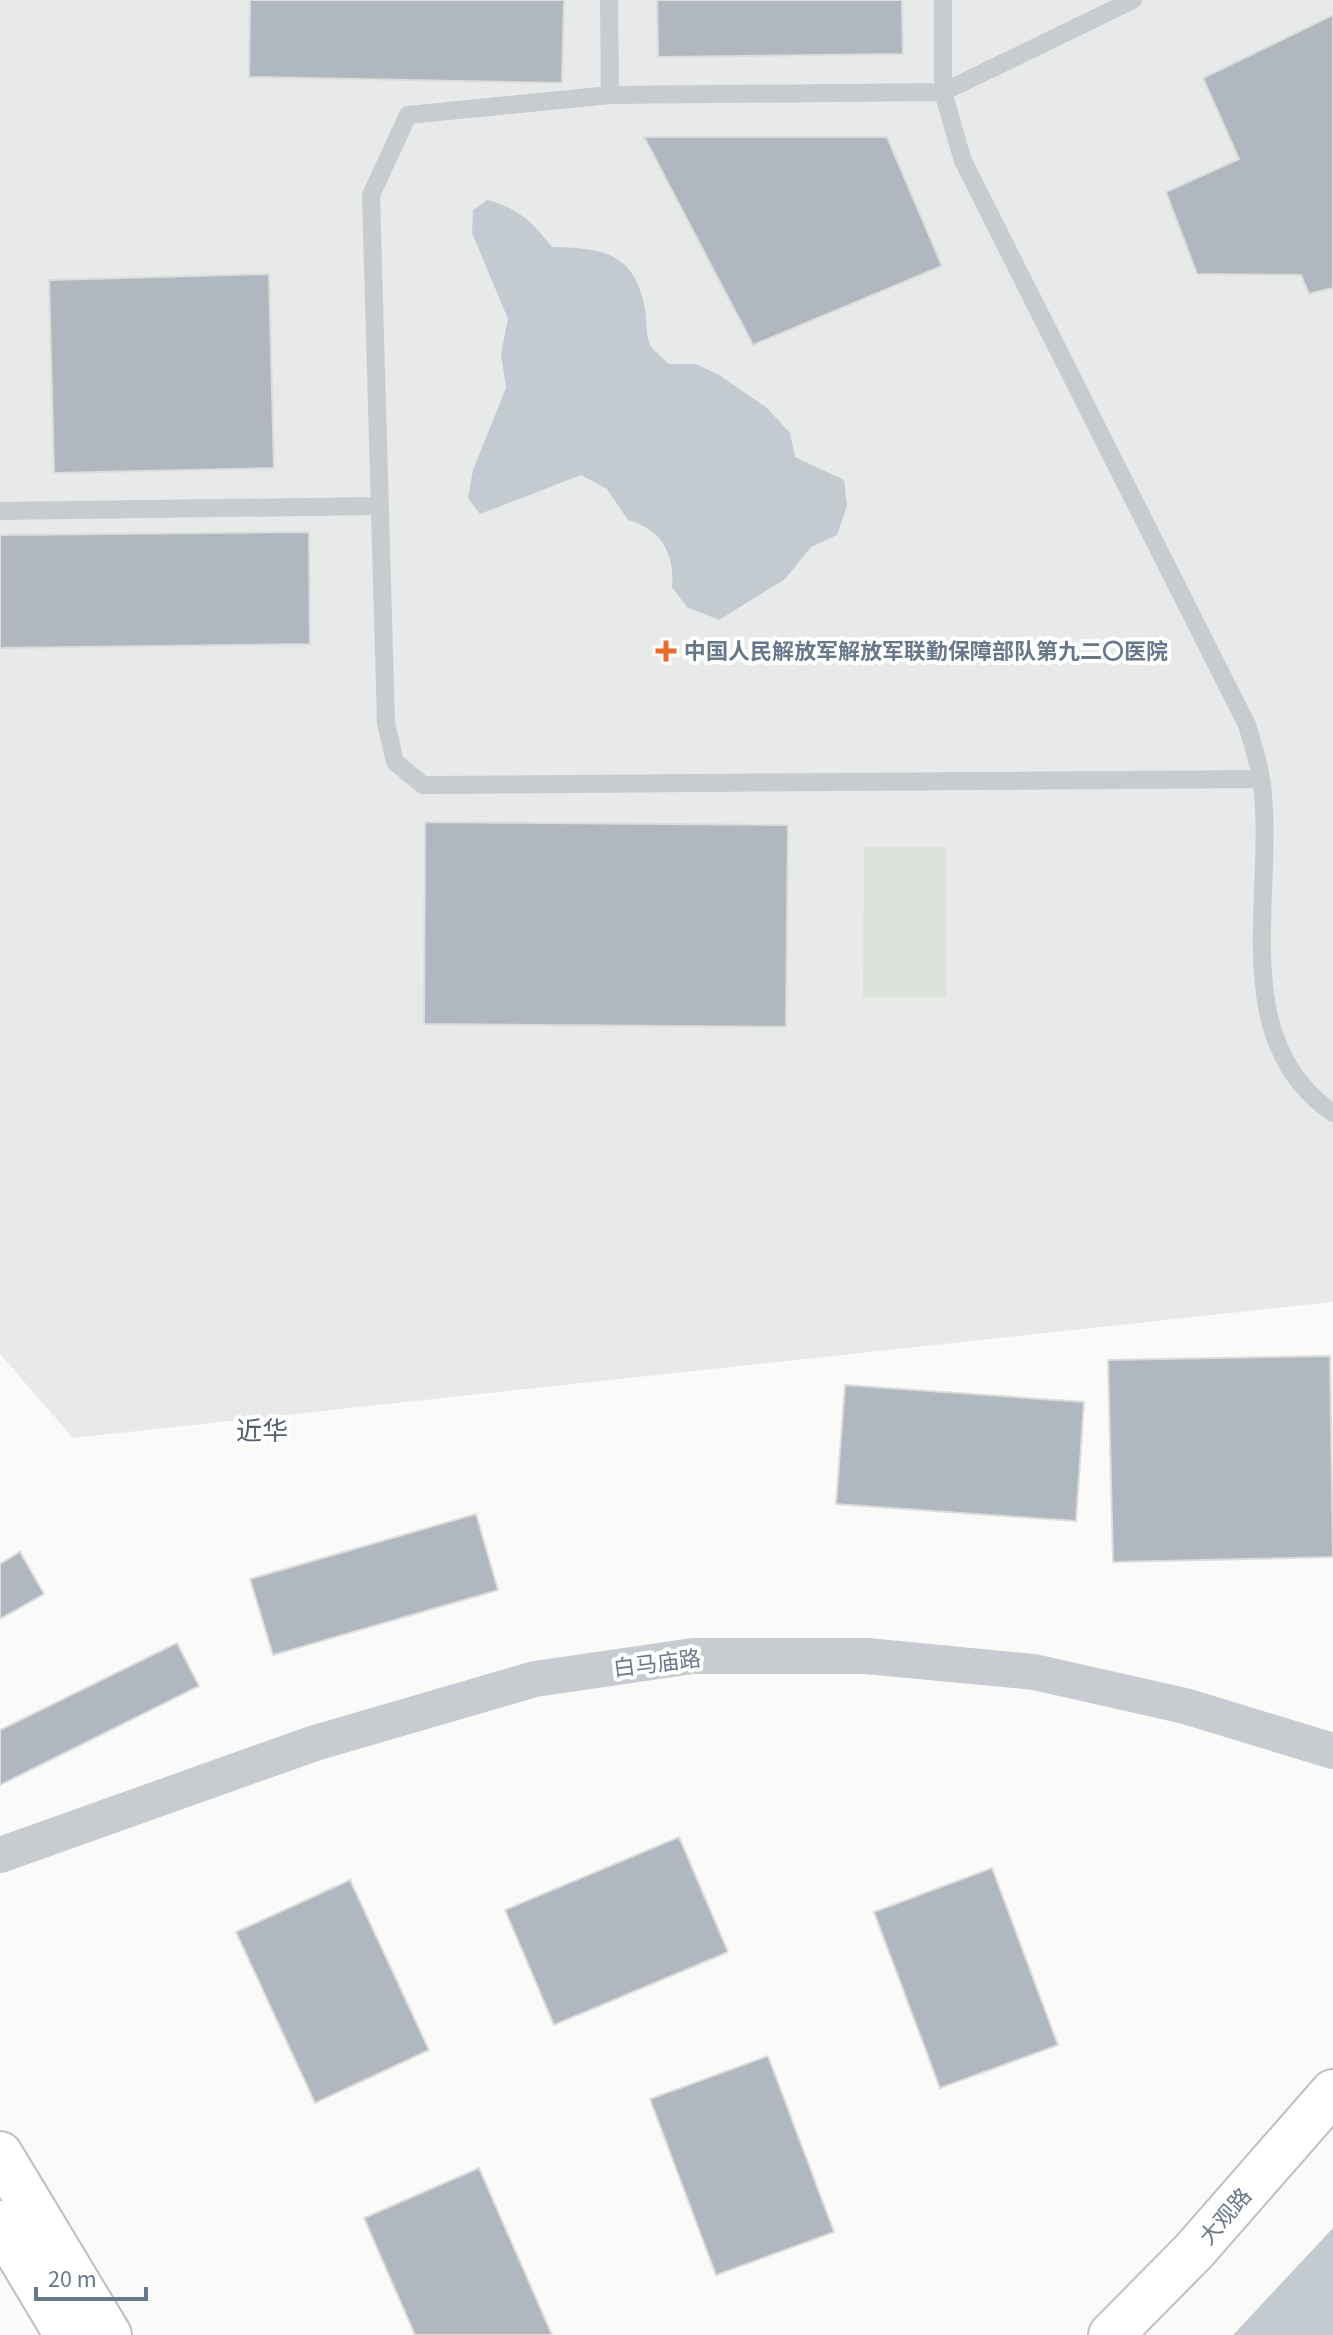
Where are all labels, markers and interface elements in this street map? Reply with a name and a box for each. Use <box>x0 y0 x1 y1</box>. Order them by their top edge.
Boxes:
place label: 中国人民解放军解放军联勤保障部队第九二〇医院 <box>684 636 1168 668</box>
marker: 中国人民解放军解放军联勤保障部队第九二〇医院 <box>655 640 677 662</box>
district label: 近华 <box>236 1413 288 1450</box>
street label: 白马庙路 <box>611 1643 703 1685</box>
street label: 大观路 <box>1192 2181 1259 2252</box>
scale bar <box>36 2251 146 2301</box>
text: 20 m <box>48 2262 97 2297</box>

